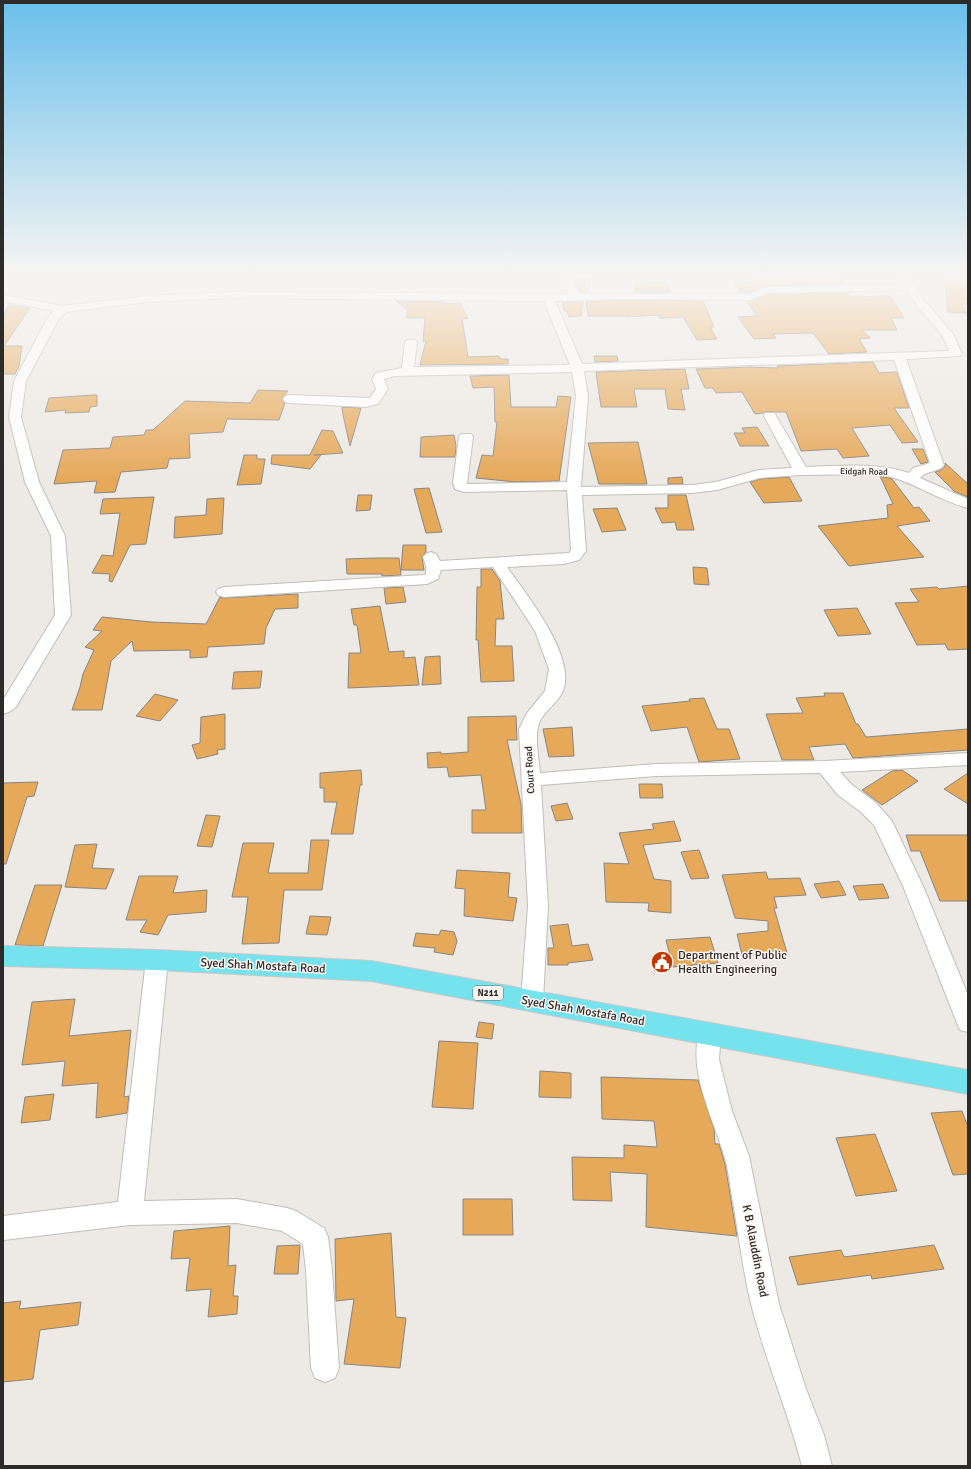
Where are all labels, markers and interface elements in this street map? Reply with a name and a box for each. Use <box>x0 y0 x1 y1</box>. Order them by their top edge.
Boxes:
street label: Eidgah Road <box>840 466 888 478</box>
street label: Court Road <box>523 746 537 794</box>
place label: Department of Public Health Engineering <box>678 948 787 977</box>
public building icon: Department of Public Health Engineering <box>649 949 675 975</box>
street label: Syed Shah Mostafa Road <box>200 955 326 977</box>
road number: N211 <box>473 986 503 1000</box>
street label: Syed Shah Mostafa Road <box>520 993 646 1029</box>
street label: K B Alauddin Road <box>739 1203 771 1299</box>

